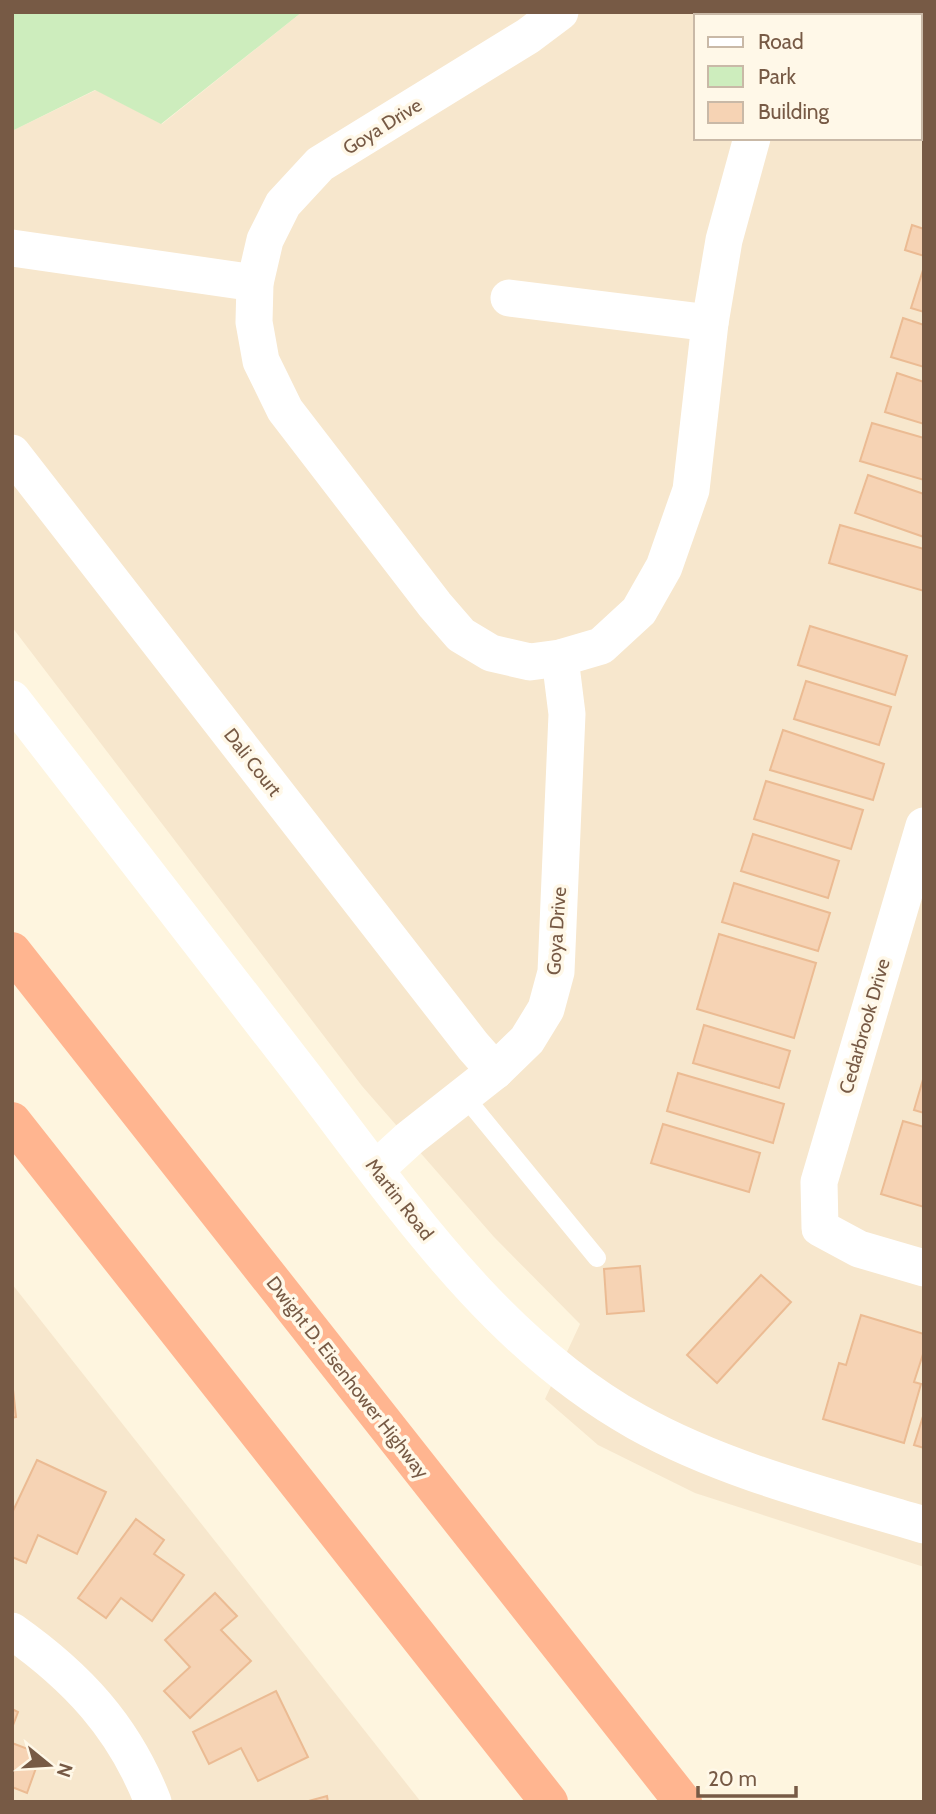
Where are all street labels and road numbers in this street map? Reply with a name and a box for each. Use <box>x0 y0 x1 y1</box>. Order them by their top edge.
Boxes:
street label: Goya Drive <box>339 93 426 160</box>
street label: Dali Court <box>219 724 287 801</box>
street label: Goya Drive <box>542 886 571 976</box>
street label: Cedarbrook Drive <box>834 956 895 1096</box>
street label: Martin Road <box>361 1154 439 1245</box>
street label: Dwight D. Eisenhower Highway <box>262 1272 434 1483</box>

